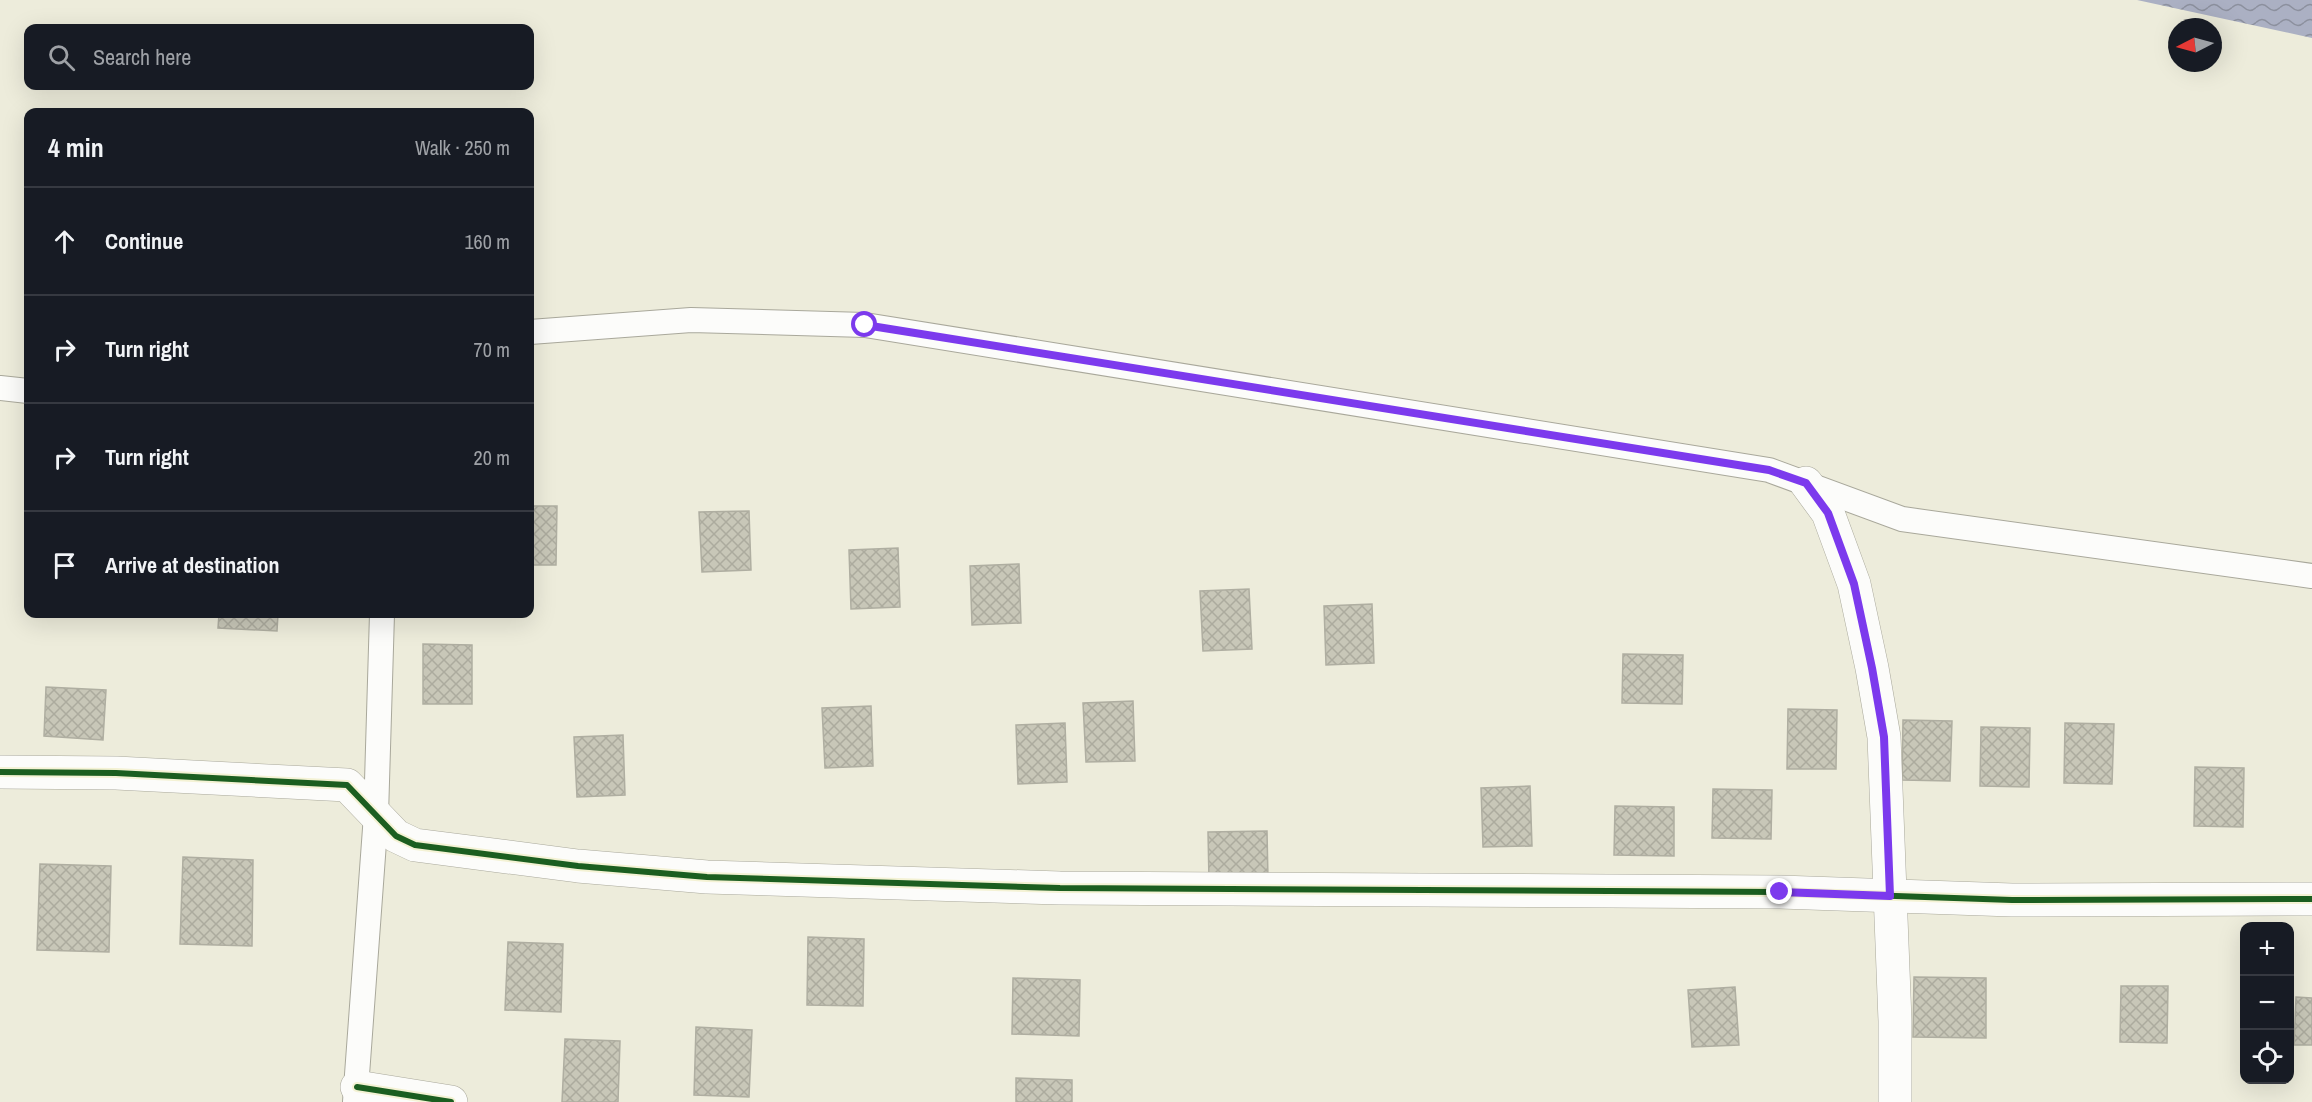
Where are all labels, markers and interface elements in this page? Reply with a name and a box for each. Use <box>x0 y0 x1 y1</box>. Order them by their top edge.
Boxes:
north arrow <box>2168 18 2222 72</box>
search box <box>24 24 534 90</box>
icon: search <box>45 41 78 74</box>
text: Search here <box>93 42 191 72</box>
text: 4 min <box>48 130 104 165</box>
text: Walk · 250 m <box>415 134 510 161</box>
icon: ahead <box>48 225 81 258</box>
text: Continue <box>105 226 183 256</box>
text: 160 m <box>464 228 510 255</box>
route start <box>851 311 877 337</box>
icon: right <box>48 333 81 366</box>
text: Turn right <box>105 334 189 364</box>
text: 70 m <box>474 336 510 363</box>
icon: right <box>48 441 81 474</box>
text: Turn right <box>105 442 189 472</box>
text: 20 m <box>474 444 510 471</box>
icon: arrive <box>48 549 81 582</box>
text: Arrive at destination <box>105 550 279 580</box>
route end <box>1766 878 1792 904</box>
map controls <box>2240 922 2294 1084</box>
button: + <box>2240 922 2294 976</box>
button: − <box>2240 976 2294 1030</box>
button: locate <box>2240 1030 2294 1084</box>

